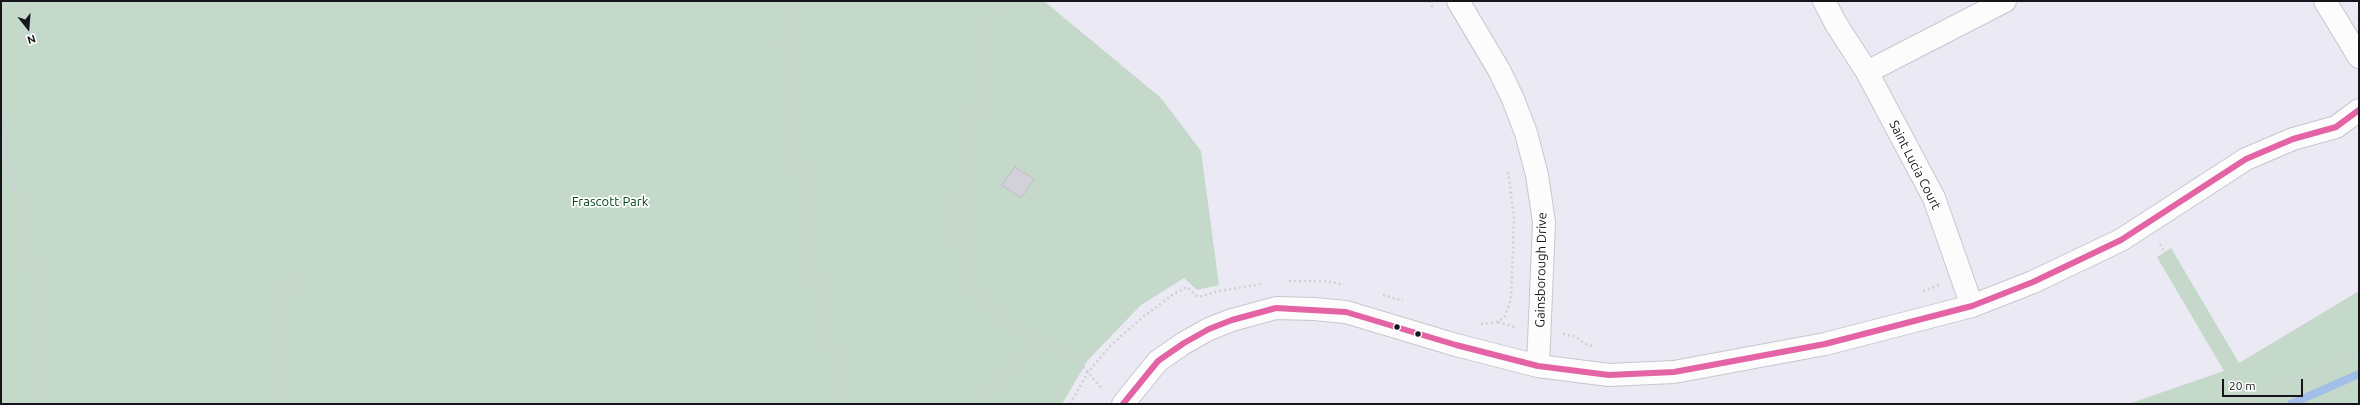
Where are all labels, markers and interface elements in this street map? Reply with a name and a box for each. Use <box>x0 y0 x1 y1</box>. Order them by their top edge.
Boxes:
north arrow <box>8 8 48 48</box>
text: N <box>26 33 37 46</box>
street label: Saint Lucia Court <box>1886 118 1944 212</box>
park label: Frascott Park <box>572 194 648 210</box>
street label: Gainsborough Drive <box>1532 212 1550 328</box>
unlabelled marker <box>1392 322 1402 332</box>
unlabelled marker <box>1413 329 1423 339</box>
scale bar <box>2224 371 2305 397</box>
text: 20 m <box>2229 379 2256 392</box>

